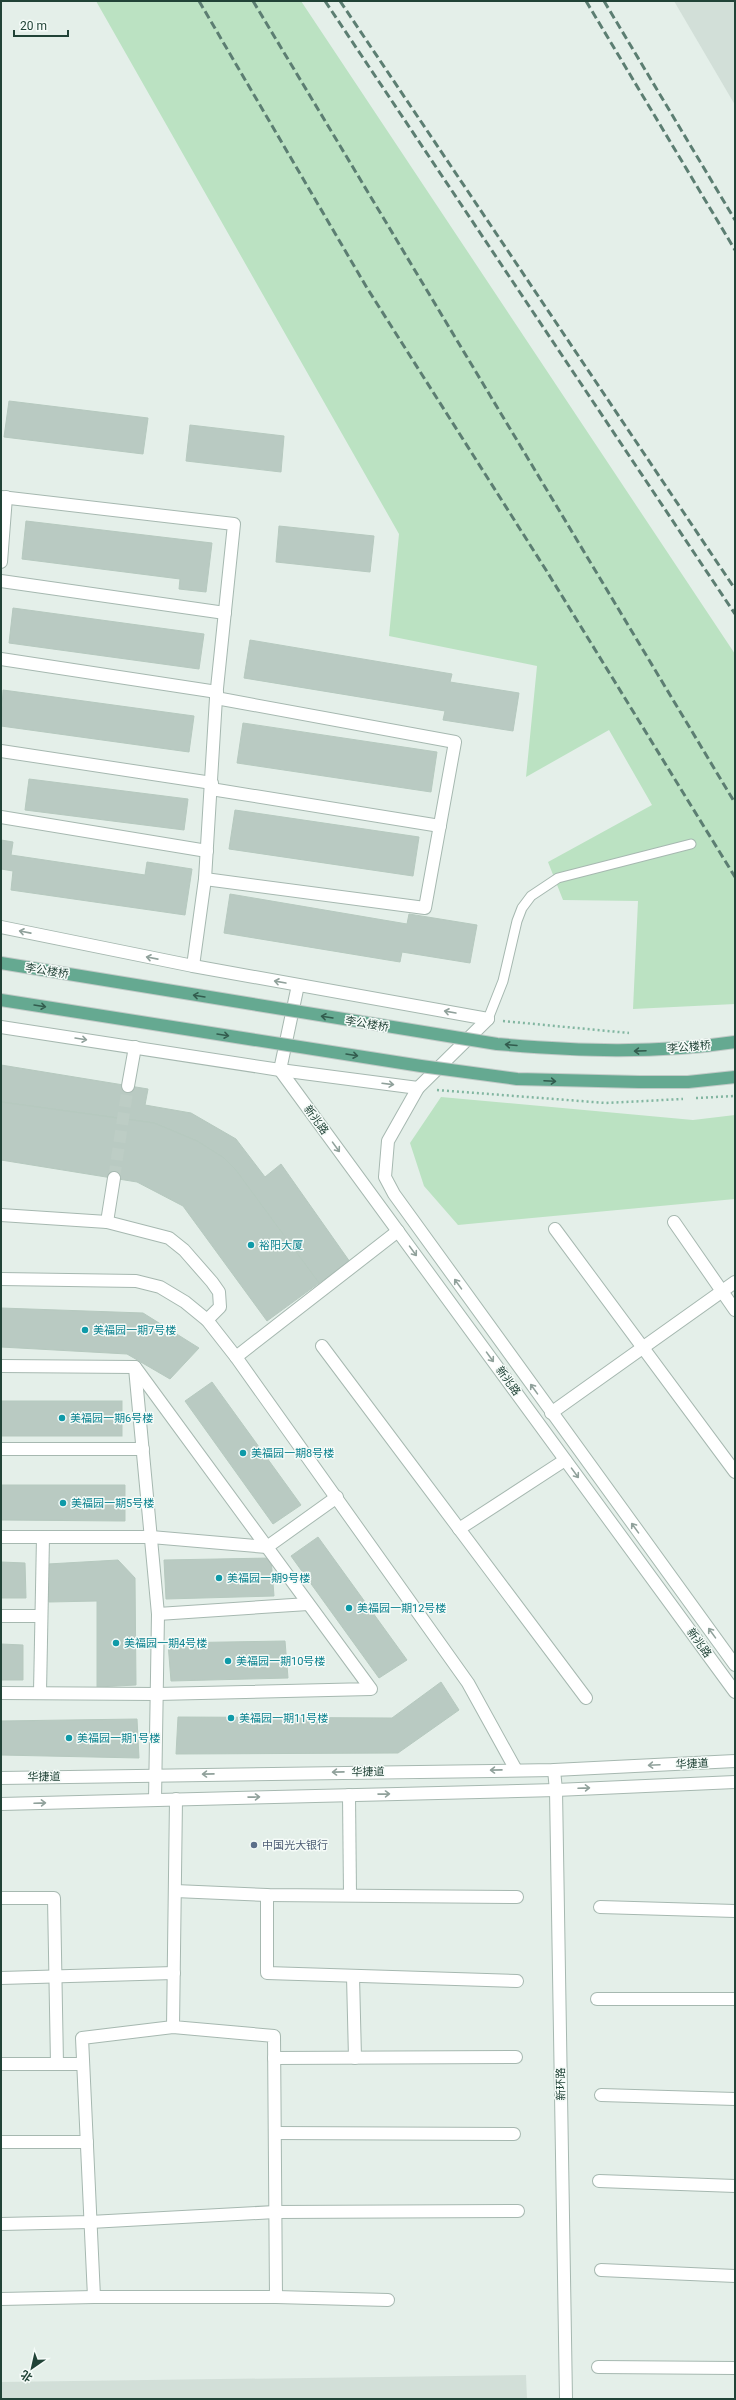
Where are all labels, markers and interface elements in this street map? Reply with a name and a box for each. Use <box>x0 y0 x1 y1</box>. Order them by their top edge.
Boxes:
scale bar <box>14 12 68 38</box>
text: 20 m <box>20 19 47 33</box>
one-way arrow <box>19 928 32 936</box>
one-way arrow <box>146 954 159 962</box>
street label: 李公楼桥 <box>24 961 70 981</box>
one-way arrow <box>274 978 287 986</box>
one-way arrow <box>193 992 206 1000</box>
one-way arrow <box>33 1002 46 1010</box>
one-way arrow <box>443 1008 456 1016</box>
one-way arrow <box>321 1013 334 1021</box>
street label: 李公楼桥 <box>344 1014 390 1034</box>
one-way arrow <box>216 1031 229 1039</box>
one-way arrow <box>74 1035 87 1043</box>
street label: 李公楼桥 <box>667 1039 711 1055</box>
one-way arrow <box>505 1041 518 1049</box>
one-way arrow <box>634 1047 647 1054</box>
one-way arrow <box>345 1051 358 1059</box>
one-way arrow <box>543 1077 556 1084</box>
one-way arrow <box>381 1080 394 1088</box>
street label: 新兆路 <box>301 1103 331 1137</box>
one-way arrow <box>332 1141 340 1152</box>
place label: 裕阳大厦 <box>259 1239 303 1252</box>
marker: 裕阳大厦 <box>246 1240 256 1250</box>
one-way arrow <box>409 1246 417 1257</box>
one-way arrow <box>454 1278 462 1289</box>
place label: 美福园一期7号楼 <box>93 1324 176 1337</box>
marker: 美福园一期7号楼 <box>80 1325 90 1335</box>
one-way arrow <box>486 1351 494 1362</box>
street label: 新兆路 <box>493 1364 523 1398</box>
one-way arrow <box>530 1384 538 1395</box>
place label: 美福园一期6号楼 <box>70 1412 153 1425</box>
marker: 美福园一期6号楼 <box>57 1413 67 1423</box>
place label: 美福园一期8号楼 <box>251 1447 334 1460</box>
marker: 美福园一期8号楼 <box>238 1448 248 1458</box>
one-way arrow <box>570 1467 579 1478</box>
place label: 美福园一期5号楼 <box>71 1497 154 1510</box>
marker: 美福园一期5号楼 <box>58 1498 68 1508</box>
one-way arrow <box>631 1523 639 1534</box>
place label: 美福园一期9号楼 <box>227 1572 310 1585</box>
marker: 美福园一期9号楼 <box>214 1573 224 1583</box>
place label: 美福园一期12号楼 <box>357 1602 446 1615</box>
marker: 美福园一期12号楼 <box>344 1603 354 1613</box>
street label: 新兆路 <box>684 1626 714 1660</box>
one-way arrow <box>708 1628 716 1639</box>
place label: 美福园一期4号楼 <box>124 1637 207 1650</box>
marker: 美福园一期4号楼 <box>111 1638 121 1648</box>
place label: 美福园一期10号楼 <box>236 1655 325 1668</box>
marker: 美福园一期10号楼 <box>223 1656 233 1666</box>
place label: 美福园一期11号楼 <box>239 1712 328 1725</box>
marker: 美福园一期11号楼 <box>226 1713 236 1723</box>
place label: 美福园一期1号楼 <box>77 1732 160 1745</box>
marker: 美福园一期1号楼 <box>64 1733 74 1743</box>
street label: 华捷道 <box>675 1757 709 1771</box>
one-way arrow <box>648 1762 661 1769</box>
street label: 华捷道 <box>351 1765 385 1779</box>
one-way arrow <box>490 1766 503 1774</box>
one-way arrow <box>332 1768 345 1776</box>
street label: 华捷道 <box>27 1770 61 1784</box>
one-way arrow <box>202 1770 215 1778</box>
one-way arrow <box>577 1785 590 1792</box>
one-way arrow <box>377 1790 390 1798</box>
one-way arrow <box>247 1793 260 1801</box>
one-way arrow <box>33 1799 46 1807</box>
place label: 中国光大银行 <box>262 1839 328 1852</box>
marker: 中国光大银行 <box>249 1840 259 1850</box>
street label: 新环路 <box>554 2067 568 2101</box>
north arrow <box>12 2348 52 2388</box>
text: 北 <box>18 2367 35 2384</box>

